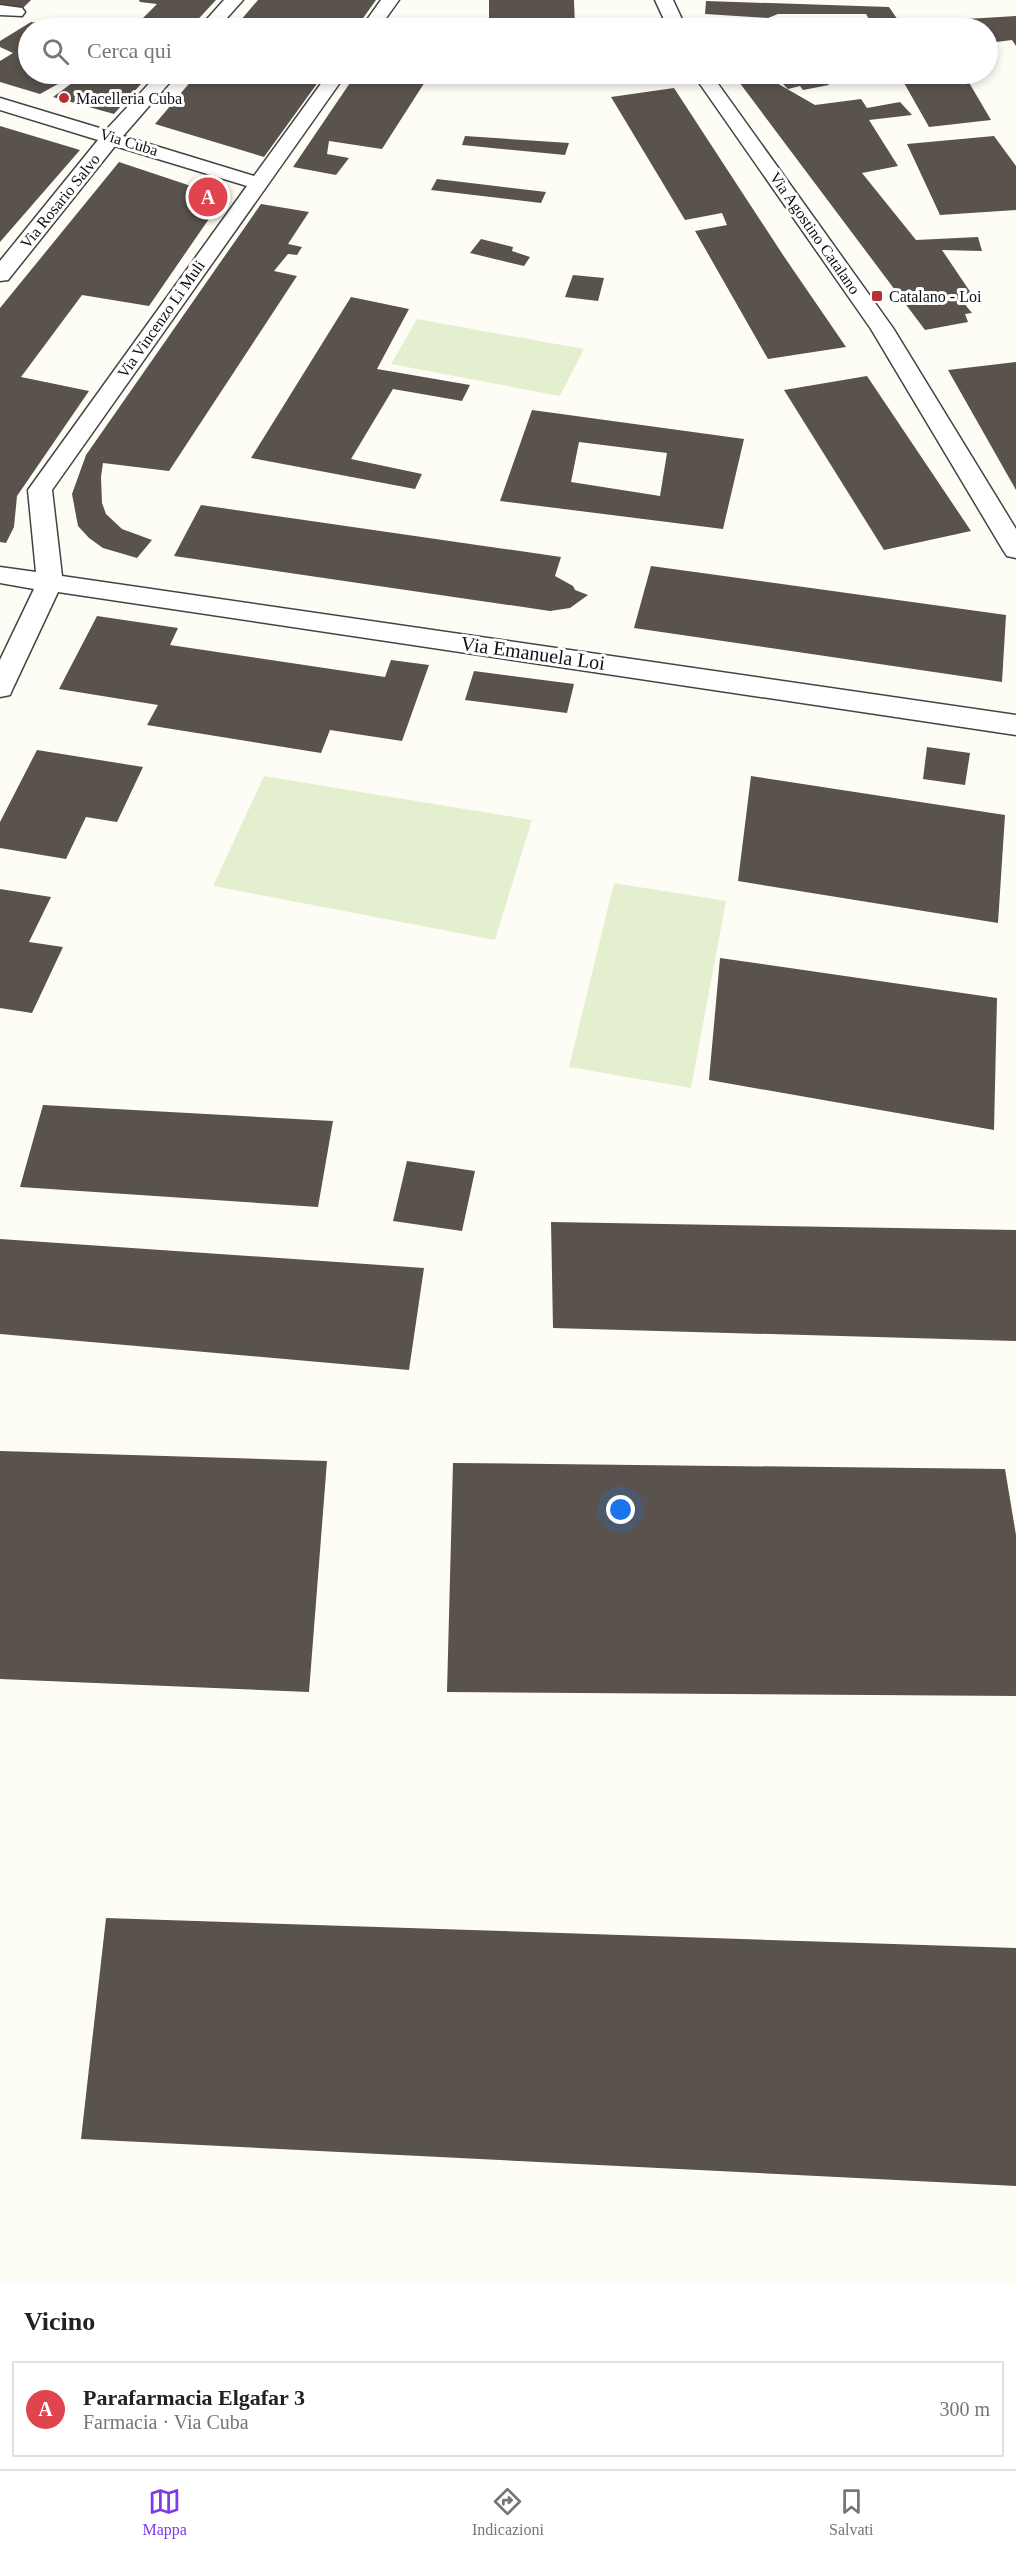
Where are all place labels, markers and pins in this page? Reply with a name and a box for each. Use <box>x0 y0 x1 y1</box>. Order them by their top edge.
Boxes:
place label: Macelleria Cuba <box>76 90 182 107</box>
marker: Macelleria Cuba <box>57 91 71 105</box>
pin: A <box>188 174 228 220</box>
place label: Catalano - Loi <box>889 288 982 305</box>
marker: Catalano - Loi <box>870 289 884 303</box>

